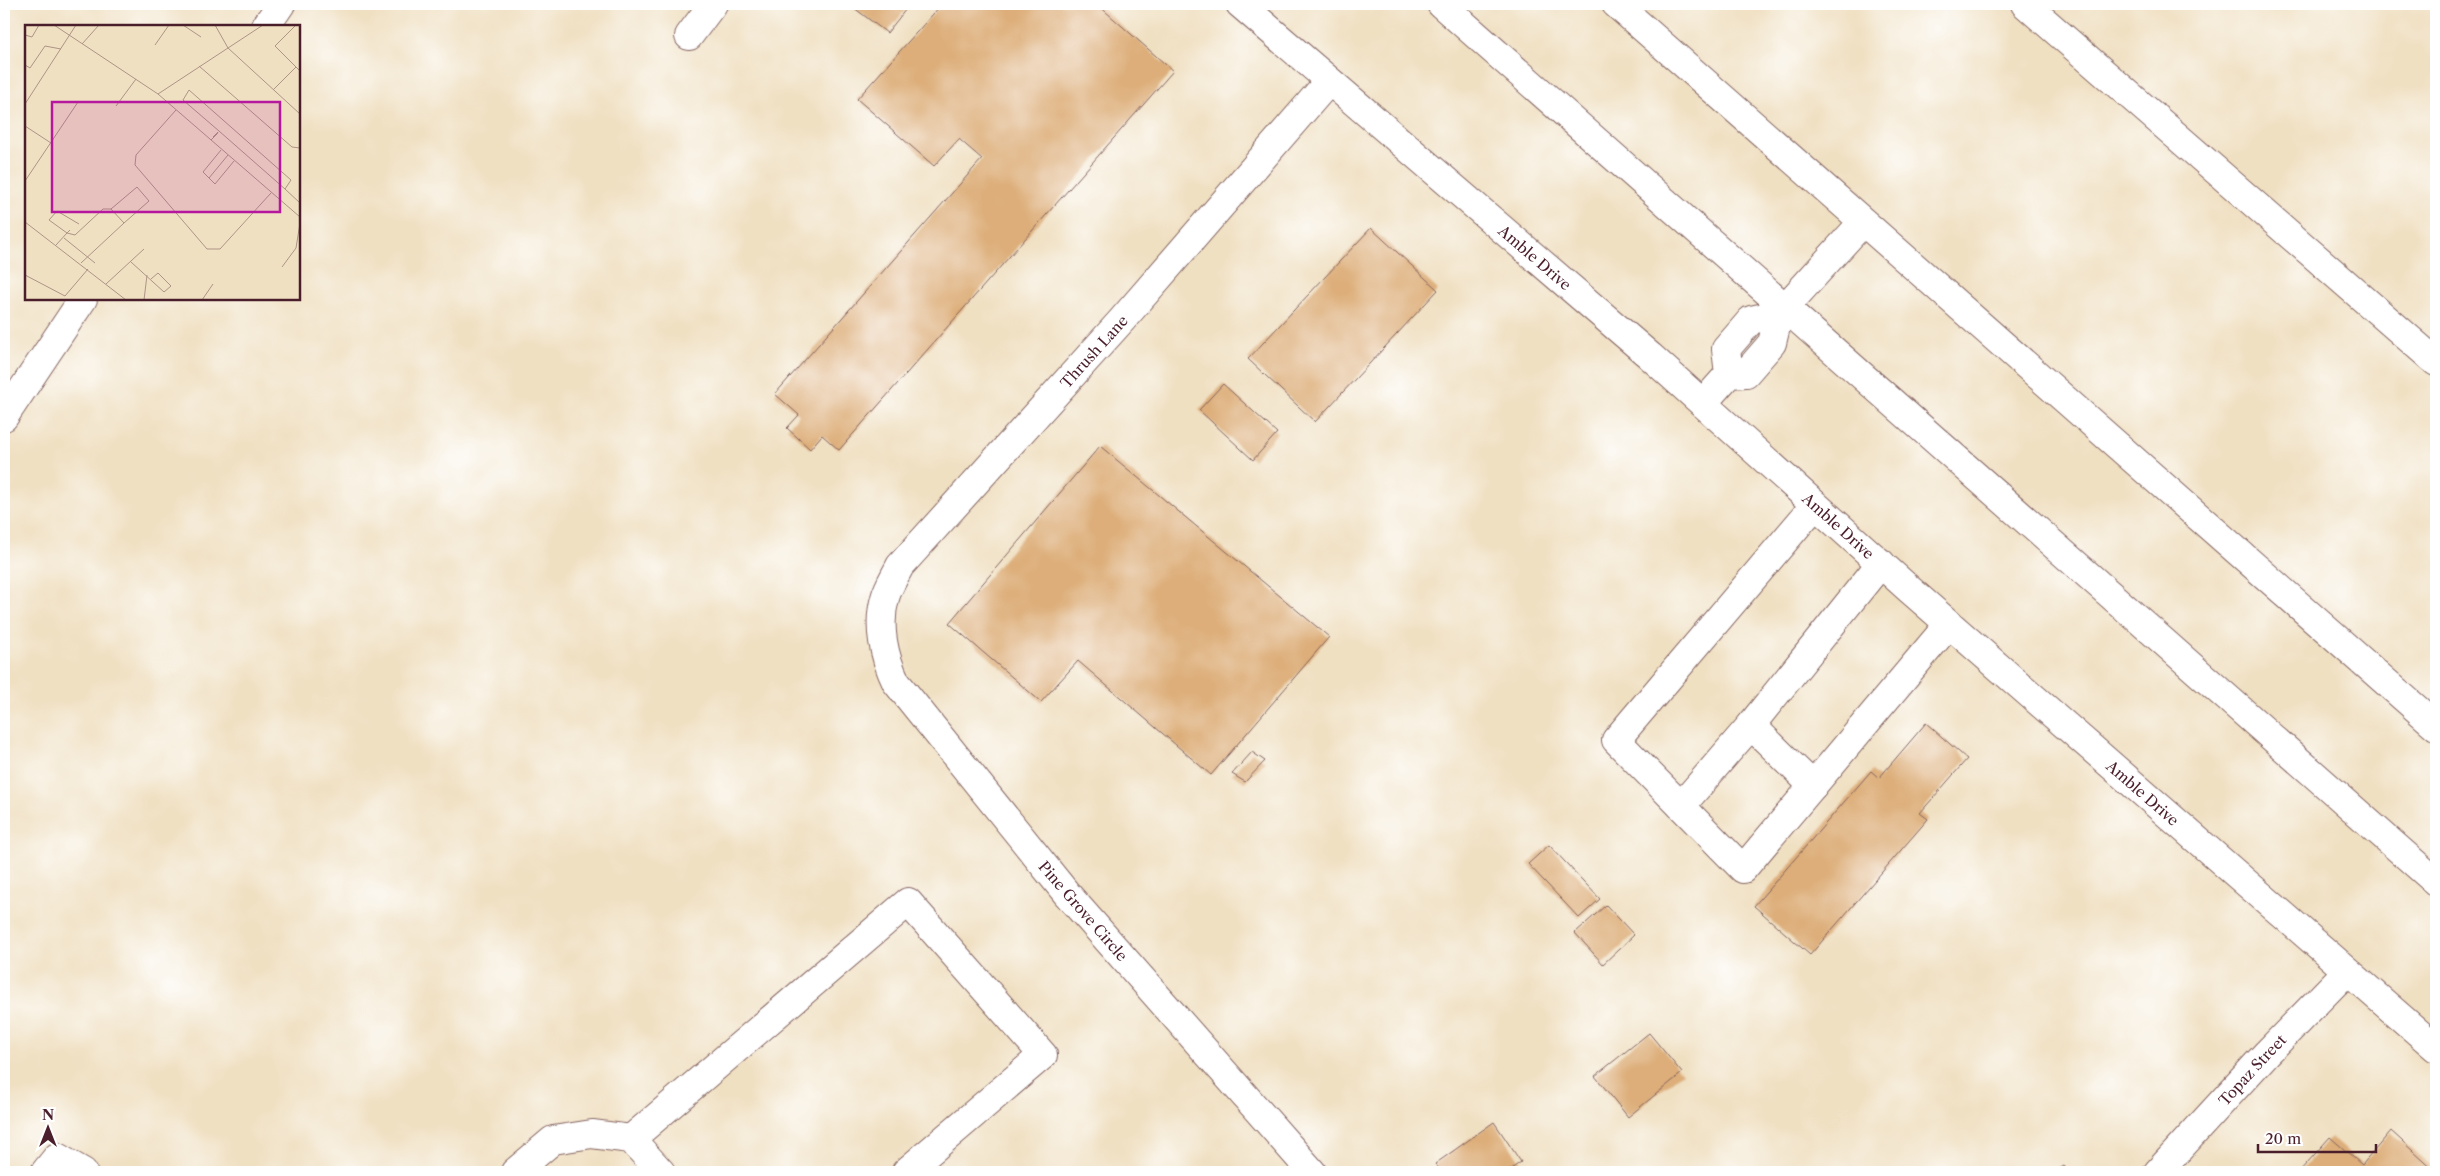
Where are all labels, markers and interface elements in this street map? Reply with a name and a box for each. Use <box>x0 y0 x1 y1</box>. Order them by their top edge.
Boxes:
inset map <box>25 25 300 300</box>
street label: Amble Drive <box>1494 220 1575 294</box>
street label: Thrush Lane <box>1056 311 1132 392</box>
street label: Amble Drive <box>1798 488 1878 563</box>
street label: Amble Drive <box>2102 755 2183 829</box>
street label: Pine Grove Circle <box>1034 857 1132 965</box>
street label: Topaz Street <box>2214 1030 2290 1109</box>
north arrow <box>22 1104 72 1154</box>
text: N <box>42 1106 54 1124</box>
scale bar <box>2258 1121 2375 1153</box>
text: 20 m <box>2265 1129 2301 1148</box>

